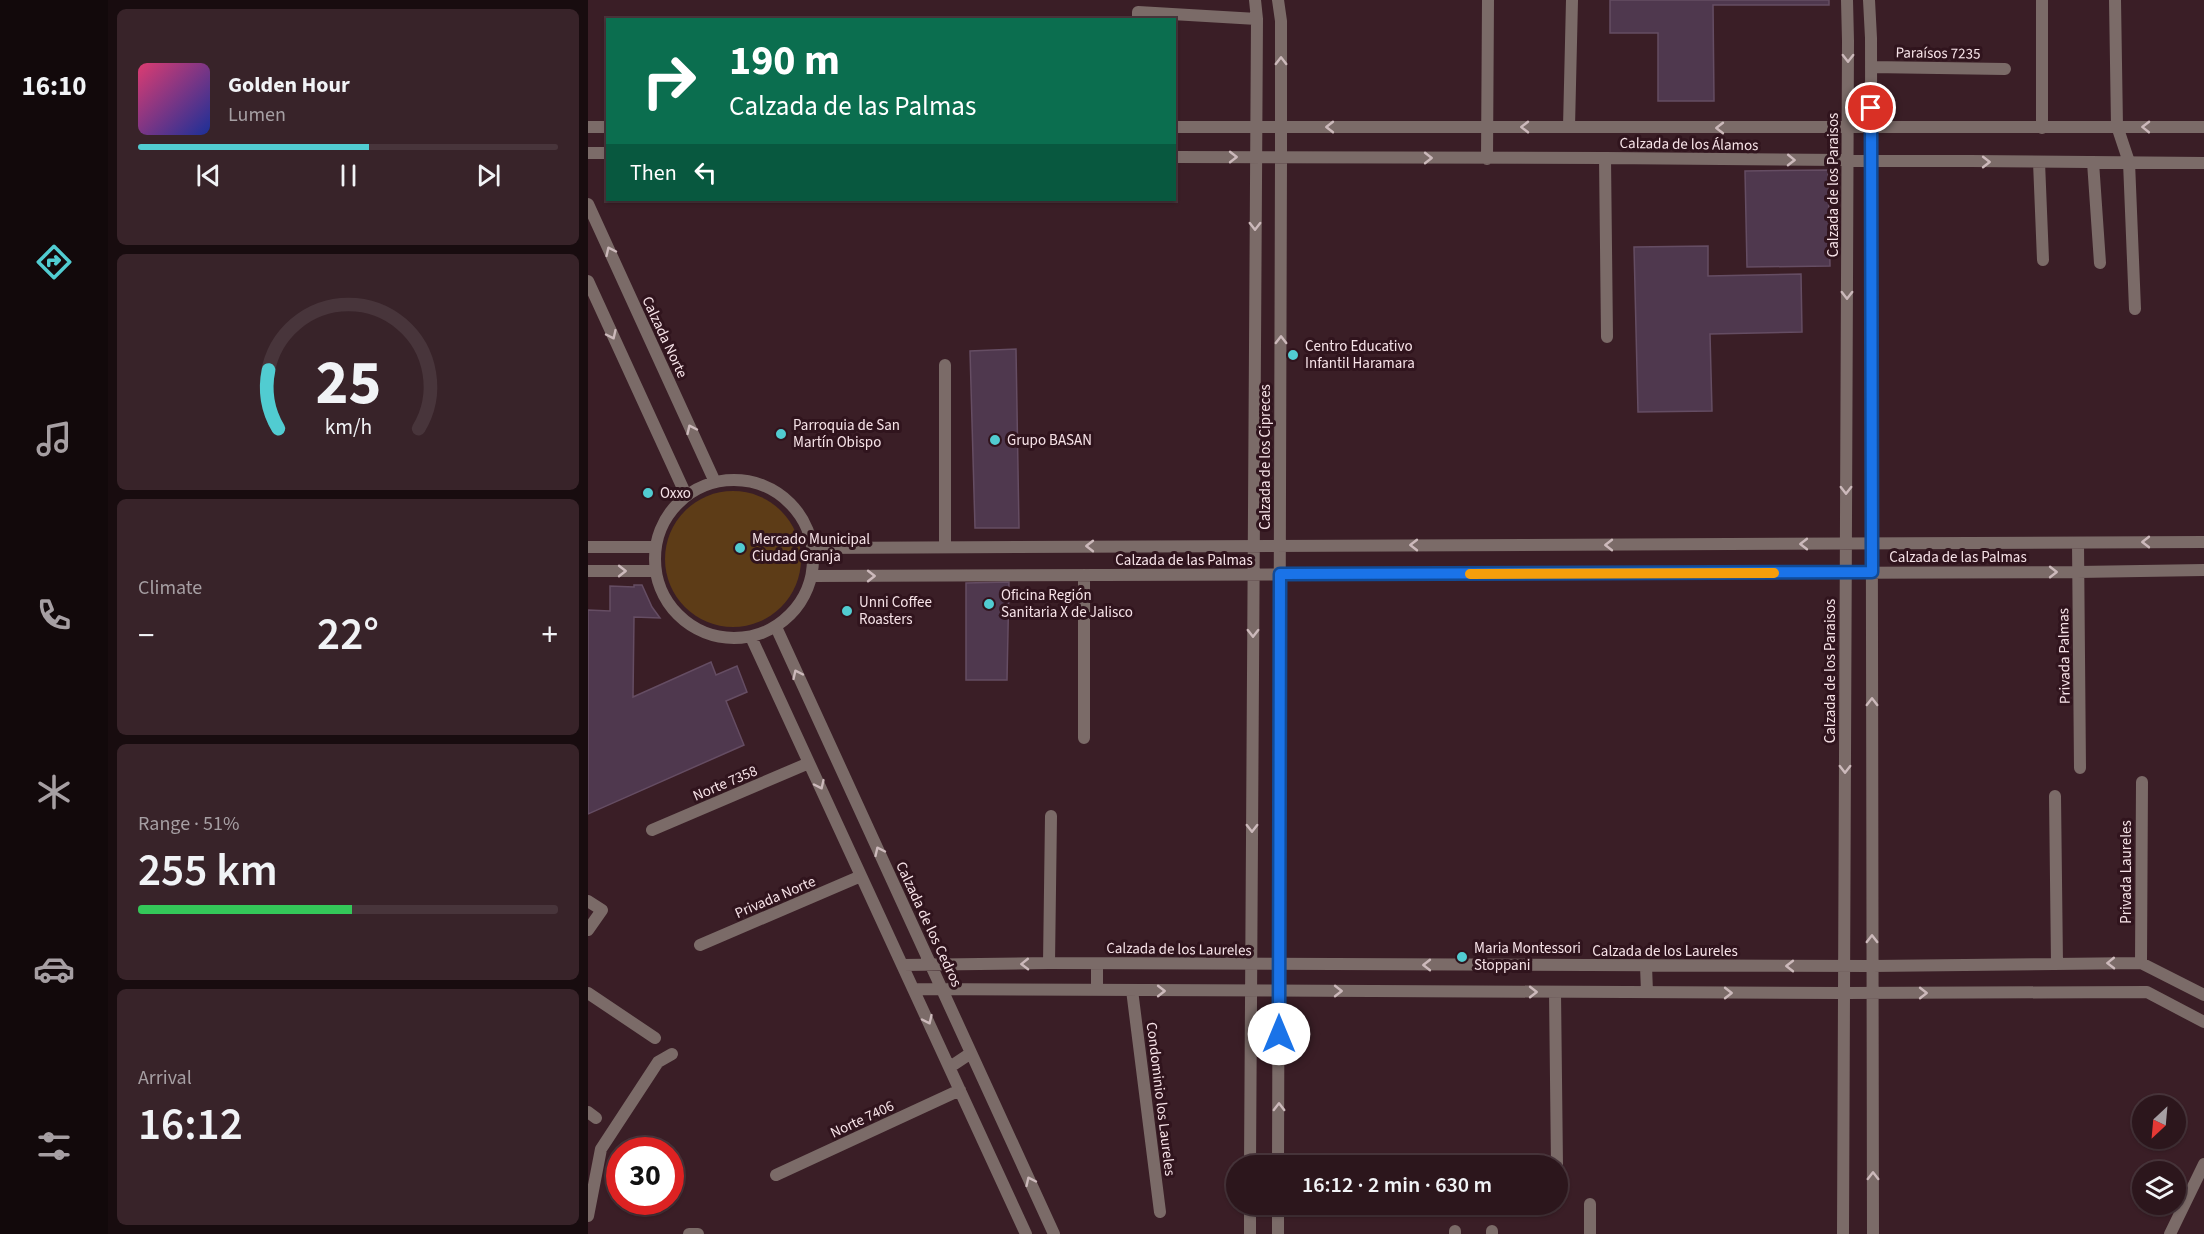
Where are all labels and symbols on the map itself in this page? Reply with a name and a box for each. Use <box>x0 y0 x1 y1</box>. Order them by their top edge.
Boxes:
street label: Paraísos 7235 <box>1895 42 1981 65</box>
one-way arrow <box>1842 54 1854 63</box>
one-way arrow <box>1275 57 1287 66</box>
pin <box>1845 82 1896 133</box>
street label: Calzada de los Paraisos <box>1823 113 1844 257</box>
one-way arrow <box>2141 120 2150 133</box>
one-way arrow <box>1325 121 1334 133</box>
one-way arrow <box>1520 121 1529 133</box>
one-way arrow <box>1715 122 1724 134</box>
street label: Calzada de los Álamos <box>1619 133 1759 156</box>
one-way arrow <box>1228 151 1237 163</box>
one-way arrow <box>1423 152 1432 164</box>
one-way arrow <box>1786 154 1795 166</box>
one-way arrow <box>1981 155 1990 168</box>
one-way arrow <box>1249 222 1262 231</box>
one-way arrow <box>605 247 617 258</box>
one-way arrow <box>1841 291 1853 300</box>
street label: Calzada Norte <box>636 293 693 381</box>
one-way arrow <box>605 328 617 339</box>
one-way arrow <box>1275 336 1287 345</box>
place label: Centro Educativo Infantil Haramara <box>1305 336 1415 374</box>
marker: Centro Educativo Infantil Haramara <box>1286 348 1300 362</box>
street label: Calzada de los Cipreces <box>1255 384 1276 530</box>
place label: Parroquia de San Martín Obispo <box>793 415 900 453</box>
one-way arrow <box>686 424 698 435</box>
marker: Parroquia de San Martín Obispo <box>774 427 788 441</box>
place label: Grupo BASAN <box>1007 430 1092 451</box>
marker: Grupo BASAN <box>988 433 1002 447</box>
place label: Oxxo <box>660 483 691 504</box>
marker: Oxxo <box>641 486 655 500</box>
one-way arrow <box>1840 486 1852 495</box>
place label: Mercado Municipal Ciudad Granja <box>752 529 870 567</box>
one-way arrow <box>2141 536 2150 548</box>
one-way arrow <box>1799 538 1808 550</box>
one-way arrow <box>1409 539 1418 552</box>
one-way arrow <box>1604 539 1613 551</box>
one-way arrow <box>1086 540 1095 552</box>
marker: Mercado Municipal Ciudad Granja <box>733 541 747 555</box>
street label: Calzada de las Palmas <box>1889 547 2027 568</box>
street label: Calzada de las Palmas <box>1115 550 1253 571</box>
one-way arrow <box>617 565 626 577</box>
one-way arrow <box>2048 566 2057 578</box>
one-way arrow <box>866 570 875 582</box>
place label: Oficina Región Sanitaria X de Jalisco <box>1001 585 1133 623</box>
place label: Unni Coffee Roasters <box>859 592 932 630</box>
marker: Oficina Región Sanitaria X de Jalisco <box>982 597 996 611</box>
street label: Calzada de los Paraisos <box>1820 599 1841 743</box>
marker: Unni Coffee Roasters <box>840 604 854 618</box>
street label: Privada Palmas <box>2053 608 2076 704</box>
one-way arrow <box>1247 628 1259 637</box>
one-way arrow <box>793 669 805 680</box>
one-way arrow <box>1866 697 1878 706</box>
street label: Norte 7358 <box>690 760 761 806</box>
one-way arrow <box>1839 765 1851 774</box>
one-way arrow <box>812 779 824 790</box>
street label: Privada Laureles <box>2116 820 2137 924</box>
one-way arrow <box>1246 823 1258 832</box>
one-way arrow <box>874 846 886 857</box>
street label: Calzada de los Cedros <box>890 858 967 990</box>
street label: Privada Norte <box>732 871 819 924</box>
one-way arrow <box>1866 934 1878 943</box>
street label: Calzada de los Laureles <box>1106 938 1252 961</box>
place label: Maria Montessori Stoppani <box>1474 938 1581 976</box>
street label: Calzada de los Laureles <box>1592 941 1738 962</box>
marker: Maria Montessori Stoppani <box>1455 950 1469 964</box>
one-way arrow <box>2107 957 2116 969</box>
one-way arrow <box>1020 958 1029 970</box>
one-way arrow <box>1423 959 1432 971</box>
one-way arrow <box>1786 960 1795 972</box>
one-way arrow <box>1157 985 1166 997</box>
one-way arrow <box>1333 985 1342 997</box>
one-way arrow <box>1528 986 1537 998</box>
one-way arrow <box>1723 987 1732 999</box>
one-way arrow <box>1918 987 1927 999</box>
position arrow <box>1247 1002 1311 1066</box>
one-way arrow <box>920 1013 932 1024</box>
street label: Condominio los Laureles <box>1141 1021 1180 1177</box>
north arrow <box>2132 1095 2186 1149</box>
street label: Norte 7406 <box>827 1096 898 1143</box>
one-way arrow <box>1273 1103 1285 1112</box>
speed limit sign: 30 <box>606 1137 684 1215</box>
one-way arrow <box>1867 1171 1879 1180</box>
one-way arrow <box>1025 1176 1037 1187</box>

